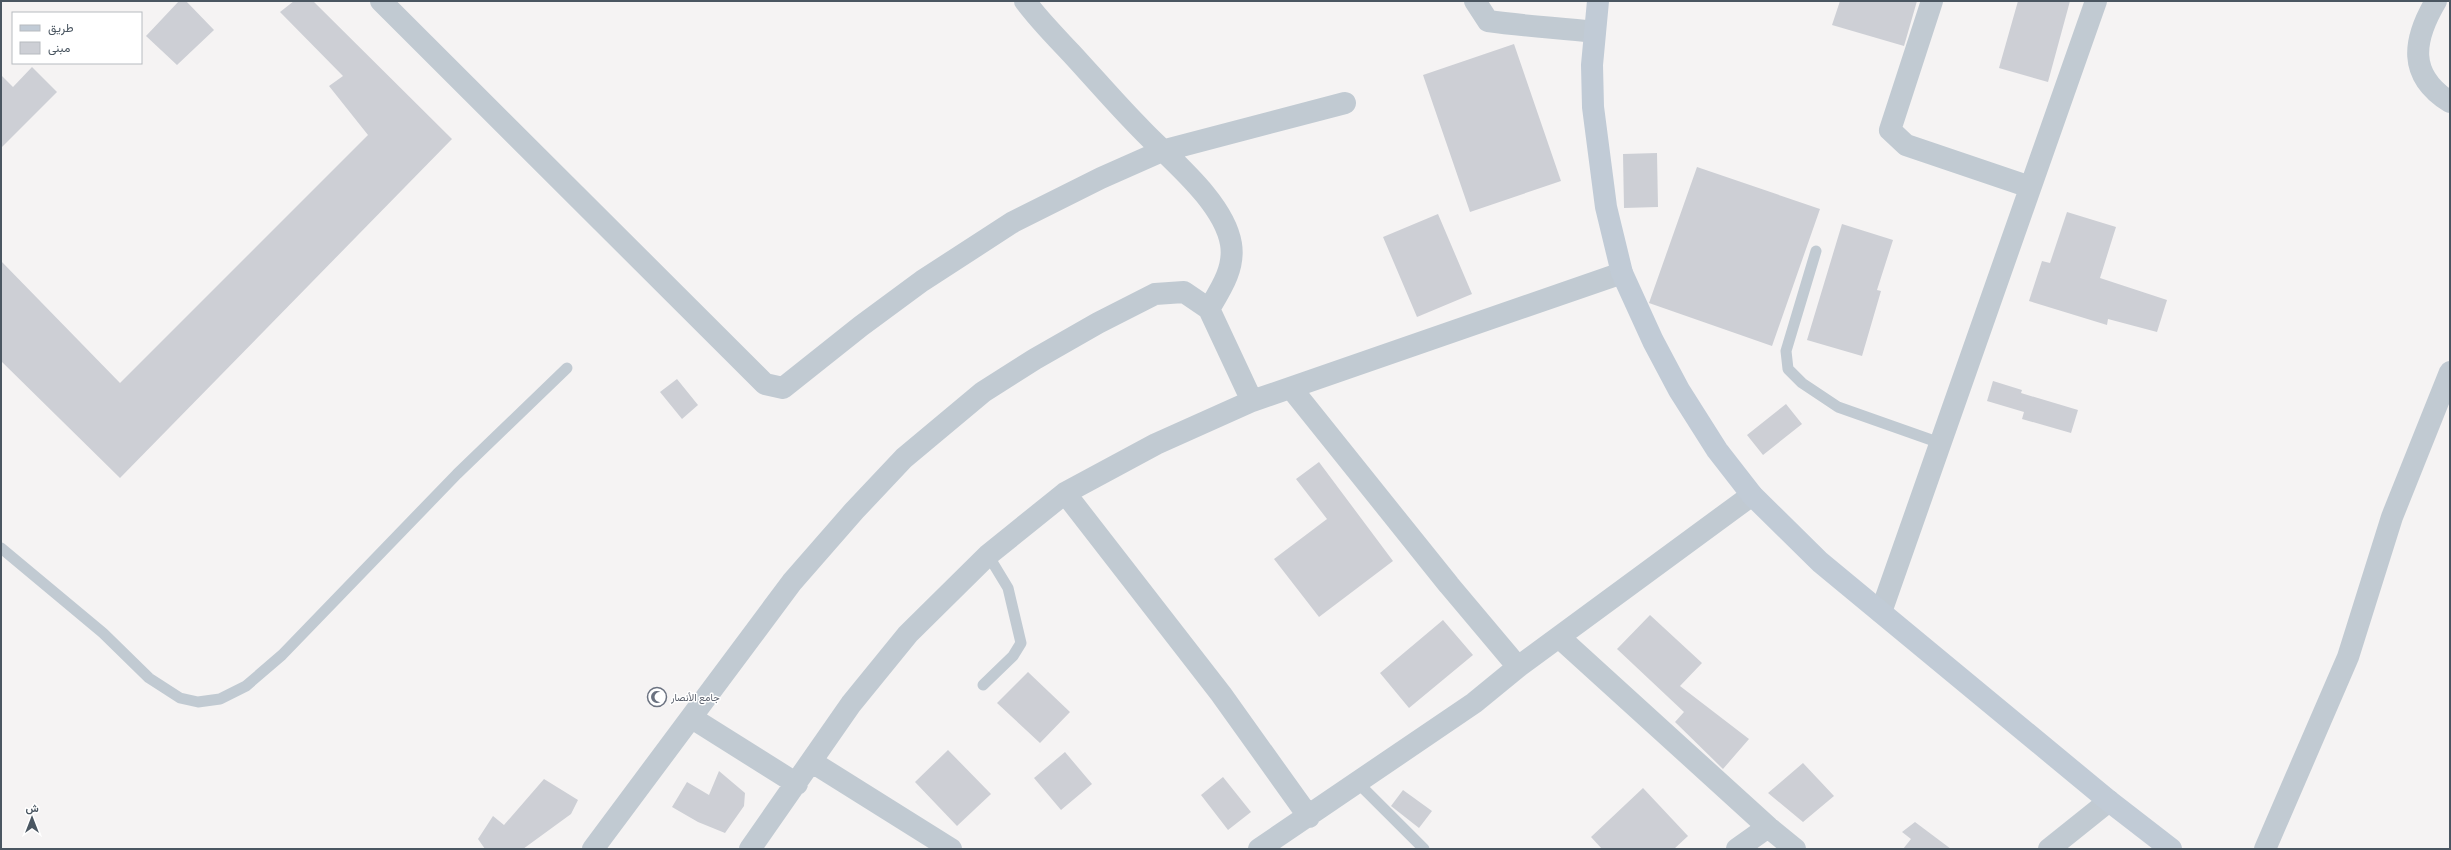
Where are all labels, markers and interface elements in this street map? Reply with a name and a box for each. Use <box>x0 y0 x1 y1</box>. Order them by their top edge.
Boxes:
legend <box>12 12 142 64</box>
text: طريق <box>48 20 74 36</box>
text: مبنى <box>48 40 70 56</box>
mosque icon: جامع الأنصار <box>646 686 668 708</box>
place label: جامع الأنصار <box>670 691 720 704</box>
north arrow <box>12 798 52 838</box>
text: ش <box>25 801 39 815</box>

